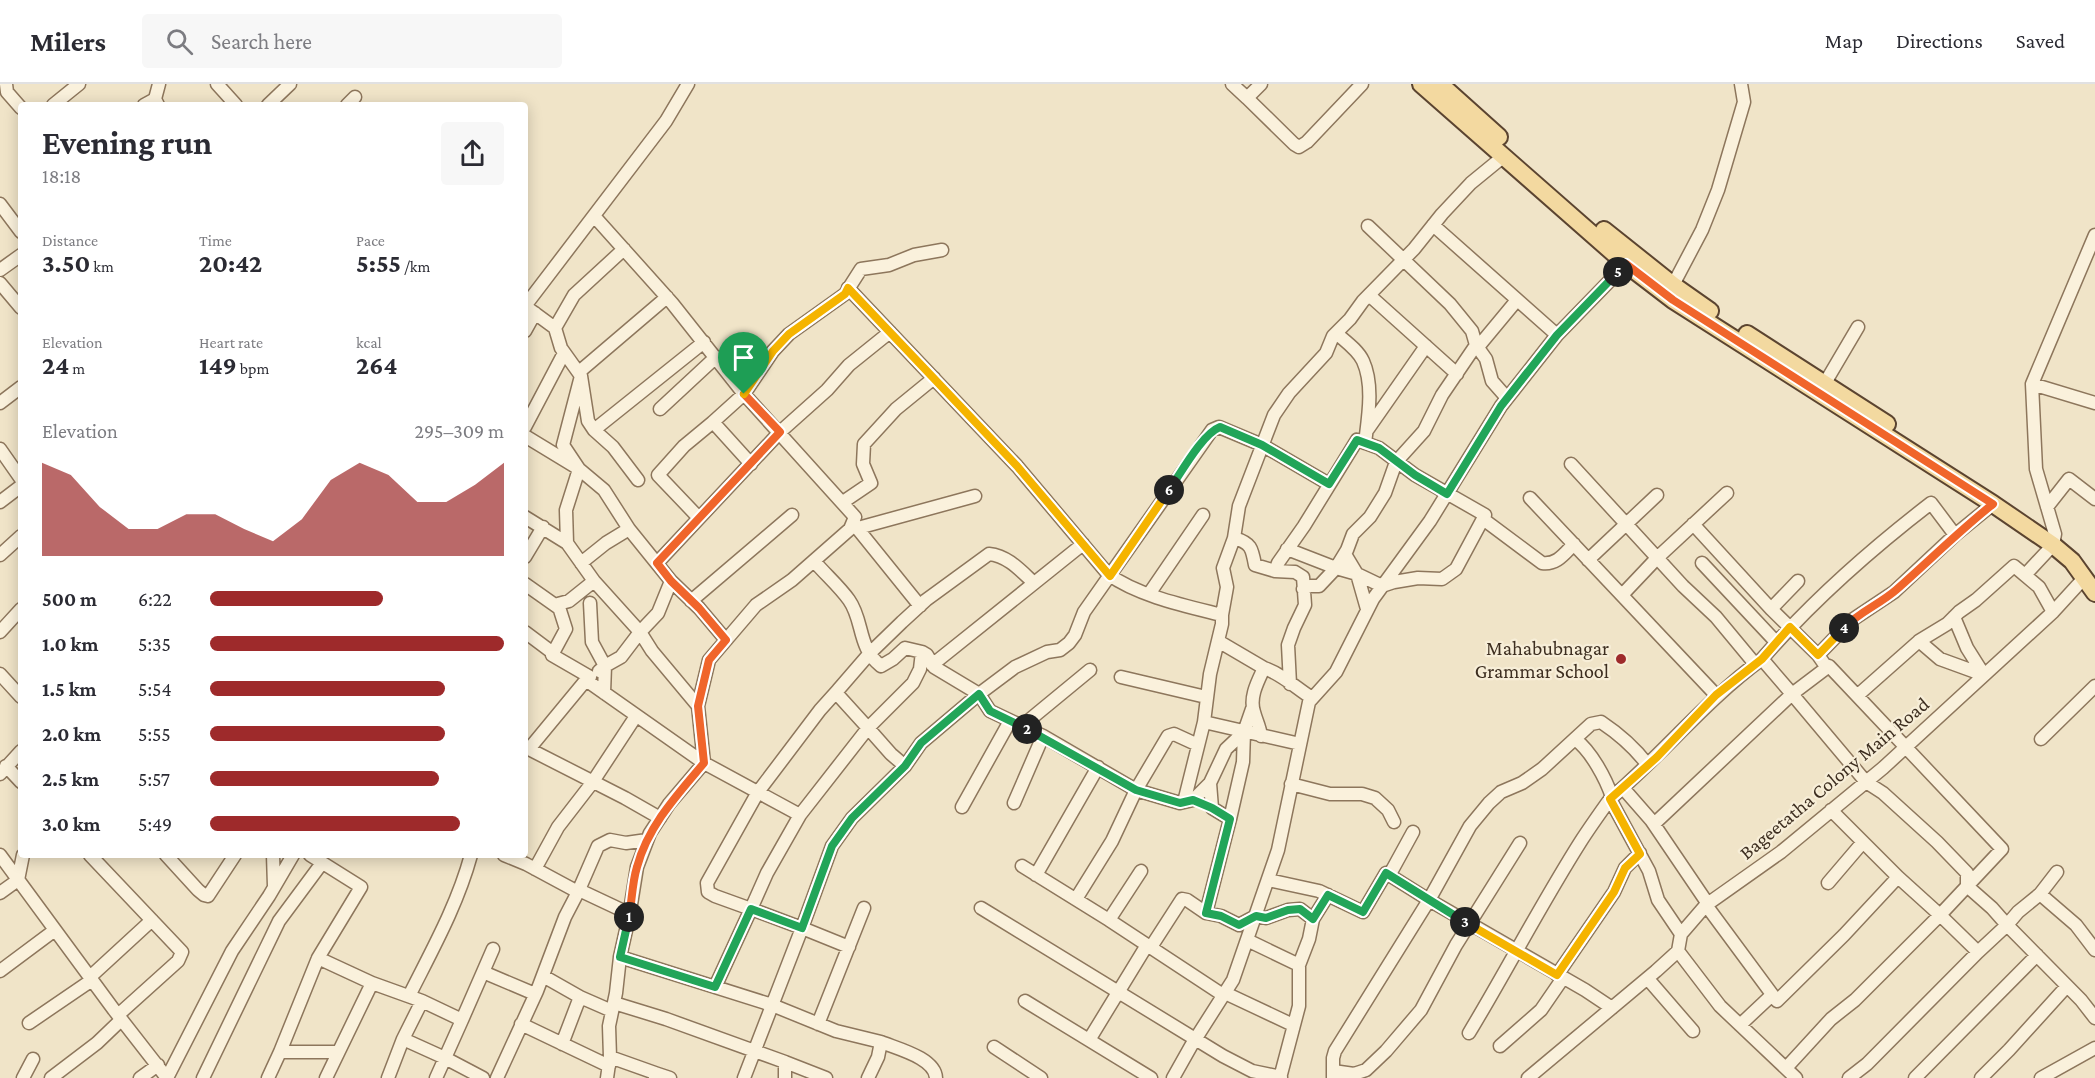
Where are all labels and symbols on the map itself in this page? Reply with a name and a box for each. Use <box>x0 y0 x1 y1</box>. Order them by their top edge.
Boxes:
pin: 5 <box>1603 257 1633 287</box>
pin <box>718 332 769 394</box>
pin: 6 <box>1154 475 1184 505</box>
pin: 4 <box>1829 613 1859 643</box>
place label: Mahabubnagar Grammar School <box>1475 637 1609 682</box>
marker: Mahabubnagar Grammar School <box>1614 652 1628 666</box>
street label: Bageetatha Colony Main Road <box>1735 692 1934 864</box>
pin: 2 <box>1012 714 1042 744</box>
pin: 1 <box>614 902 644 932</box>
pin: 3 <box>1450 907 1480 937</box>

